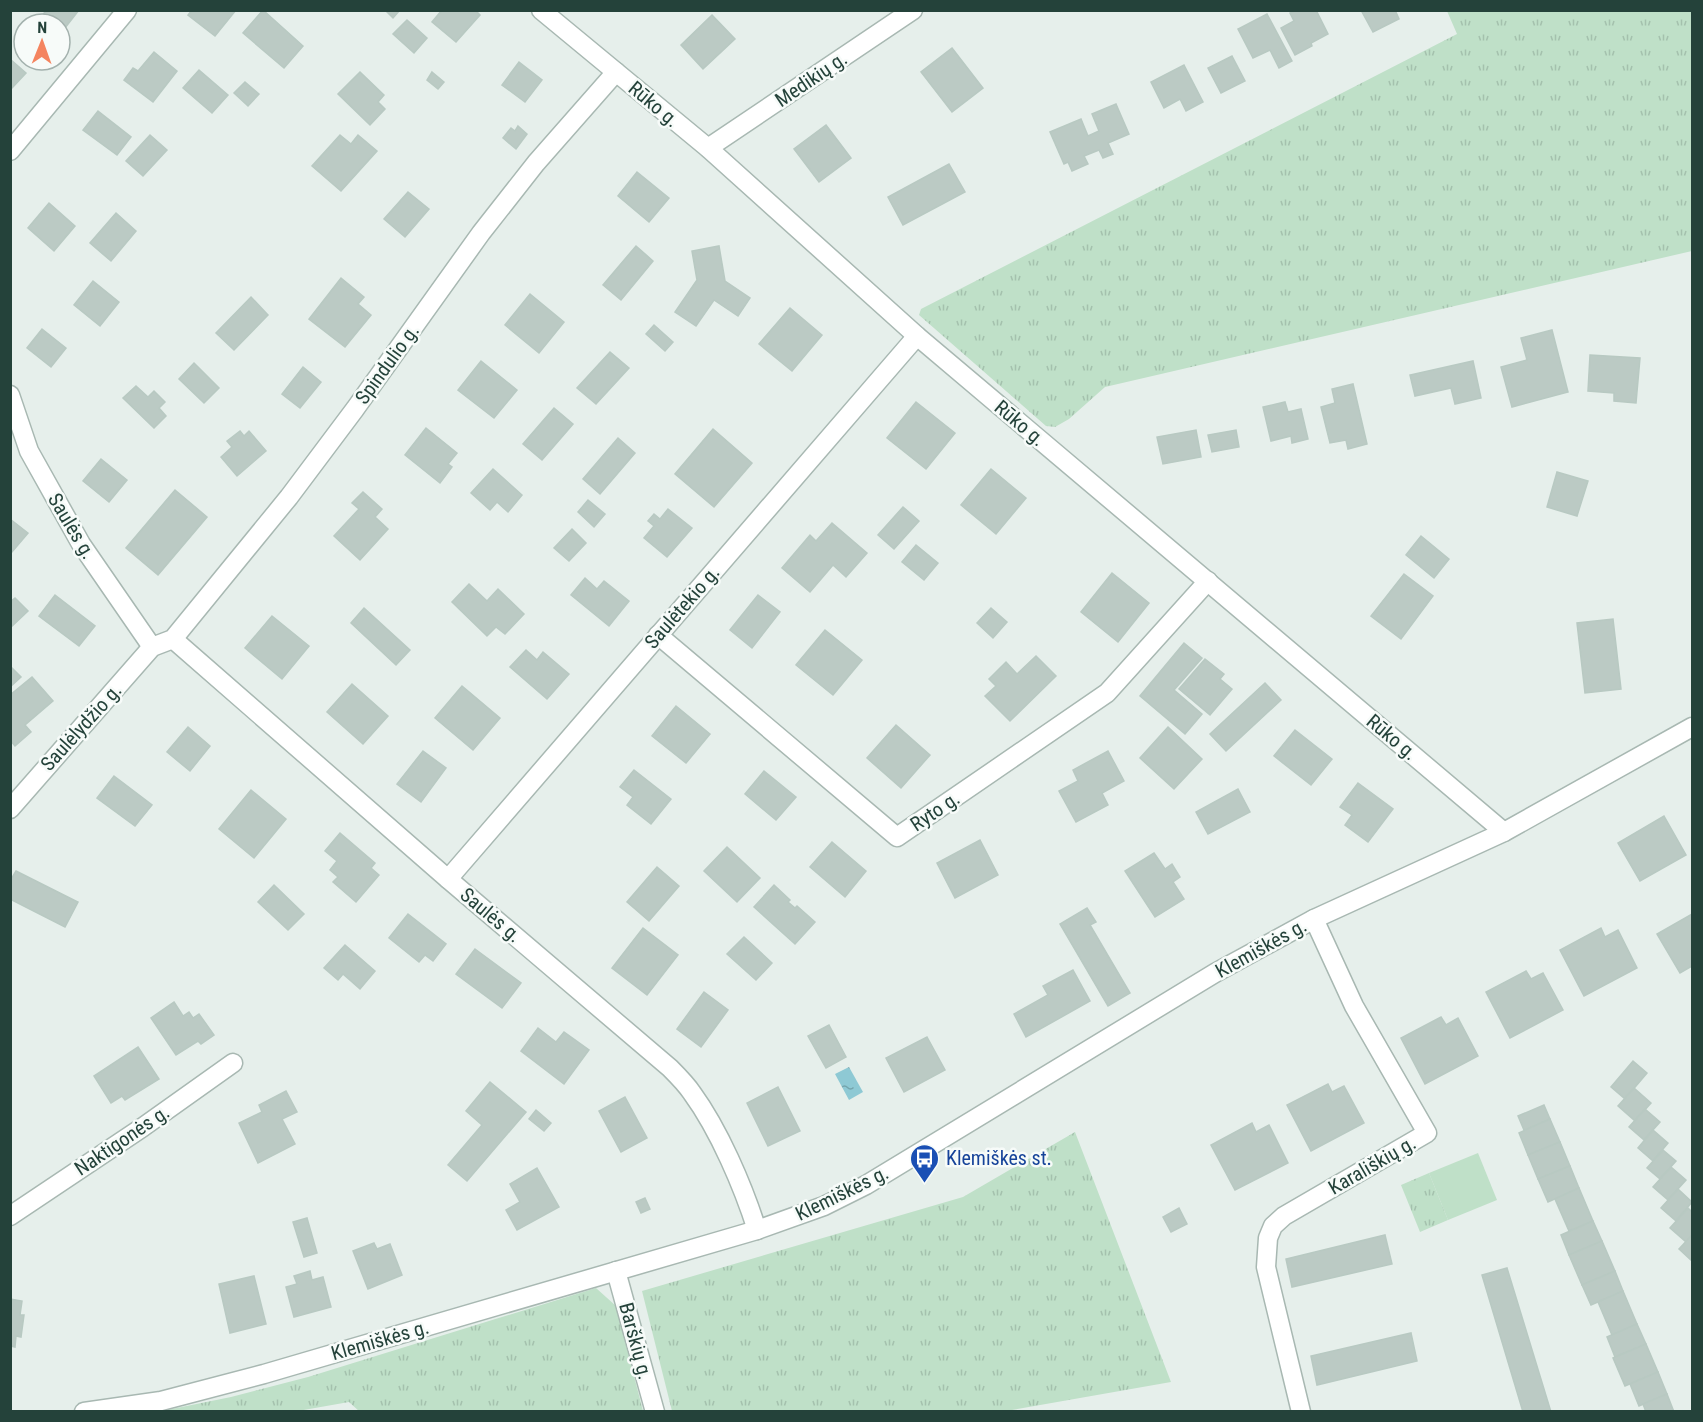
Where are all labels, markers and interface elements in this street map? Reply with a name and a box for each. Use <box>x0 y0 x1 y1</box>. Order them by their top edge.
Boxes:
north arrow <box>12 12 72 72</box>
text: N <box>37 18 47 37</box>
street label: Medikių g. <box>770 46 852 112</box>
street label: Rūko g. <box>624 76 684 132</box>
street label: Spindulio g. <box>350 319 424 409</box>
street label: Rūko g. <box>990 395 1050 451</box>
street label: Saulės g. <box>43 489 101 563</box>
street label: Saulėtekio g. <box>639 561 725 653</box>
street label: Saulėlydžio g. <box>35 678 127 776</box>
street label: Rūko g. <box>1362 709 1422 765</box>
street label: Ryto g. <box>906 786 964 836</box>
street label: Saulės g. <box>456 883 526 947</box>
street label: Klemiškės g. <box>1211 913 1311 983</box>
street label: Naktigonės g. <box>70 1099 174 1181</box>
street label: Karališkių g. <box>1324 1130 1420 1200</box>
bus stop icon: Klemiškės st. <box>909 1142 941 1184</box>
place label: Klemiškės st. <box>946 1146 1052 1170</box>
street label: Klemiškės g. <box>791 1160 893 1226</box>
street label: Barškių g. <box>614 1300 658 1382</box>
street label: Klemiškės g. <box>328 1315 432 1365</box>

